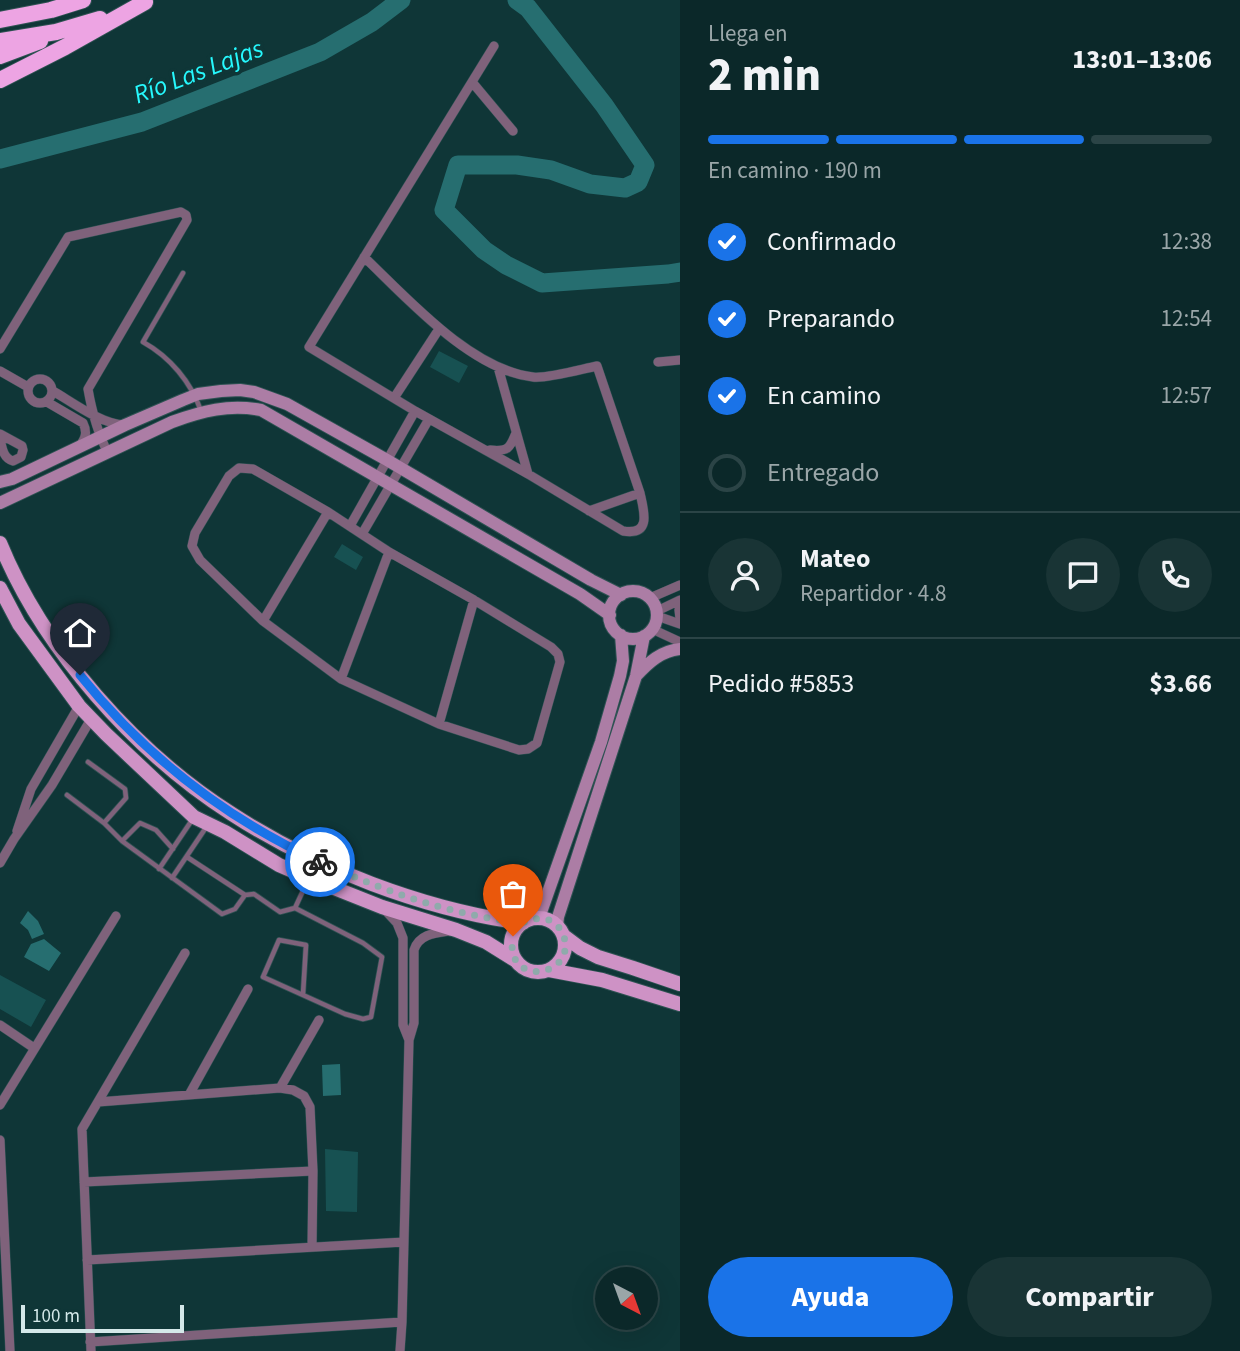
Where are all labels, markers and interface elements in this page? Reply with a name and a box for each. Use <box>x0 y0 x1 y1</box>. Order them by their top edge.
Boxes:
text: Llega en <box>708 17 788 50</box>
water label: Río Las Lajas <box>128 30 269 113</box>
text: 13:01–13:06 <box>1072 41 1212 78</box>
text: 2 min <box>708 43 821 108</box>
text: En camino · 190 m <box>708 154 882 187</box>
icon: check <box>708 223 746 261</box>
text: Confirmado <box>767 223 896 260</box>
text: 12:38 <box>1161 225 1212 258</box>
icon: check <box>708 300 746 338</box>
text: Preparando <box>767 300 895 337</box>
text: 12:54 <box>1161 302 1212 335</box>
icon: check <box>708 377 746 415</box>
text: En camino <box>767 377 881 414</box>
text: 12:57 <box>1161 379 1212 412</box>
text: Entregado <box>767 454 879 491</box>
button: person <box>708 538 782 612</box>
button: chat <box>1046 538 1120 612</box>
button: phone <box>1138 538 1212 612</box>
text: Mateo <box>800 540 870 577</box>
text: Repartidor · 4.8 <box>800 577 946 610</box>
pin <box>50 603 110 675</box>
icon: home <box>61 614 99 652</box>
text: Pedido #5853 <box>708 665 854 702</box>
text: $3.66 <box>1149 665 1212 702</box>
courier <box>285 827 355 897</box>
icon: bike <box>301 843 339 881</box>
pin <box>483 864 543 936</box>
icon: bag <box>494 875 532 913</box>
button: Ayuda <box>708 1257 953 1337</box>
button: Compartir <box>967 1257 1212 1337</box>
north arrow <box>595 1267 658 1330</box>
map controls <box>595 1267 658 1330</box>
scale bar <box>21 1302 184 1334</box>
text: 100 m <box>32 1303 80 1330</box>

